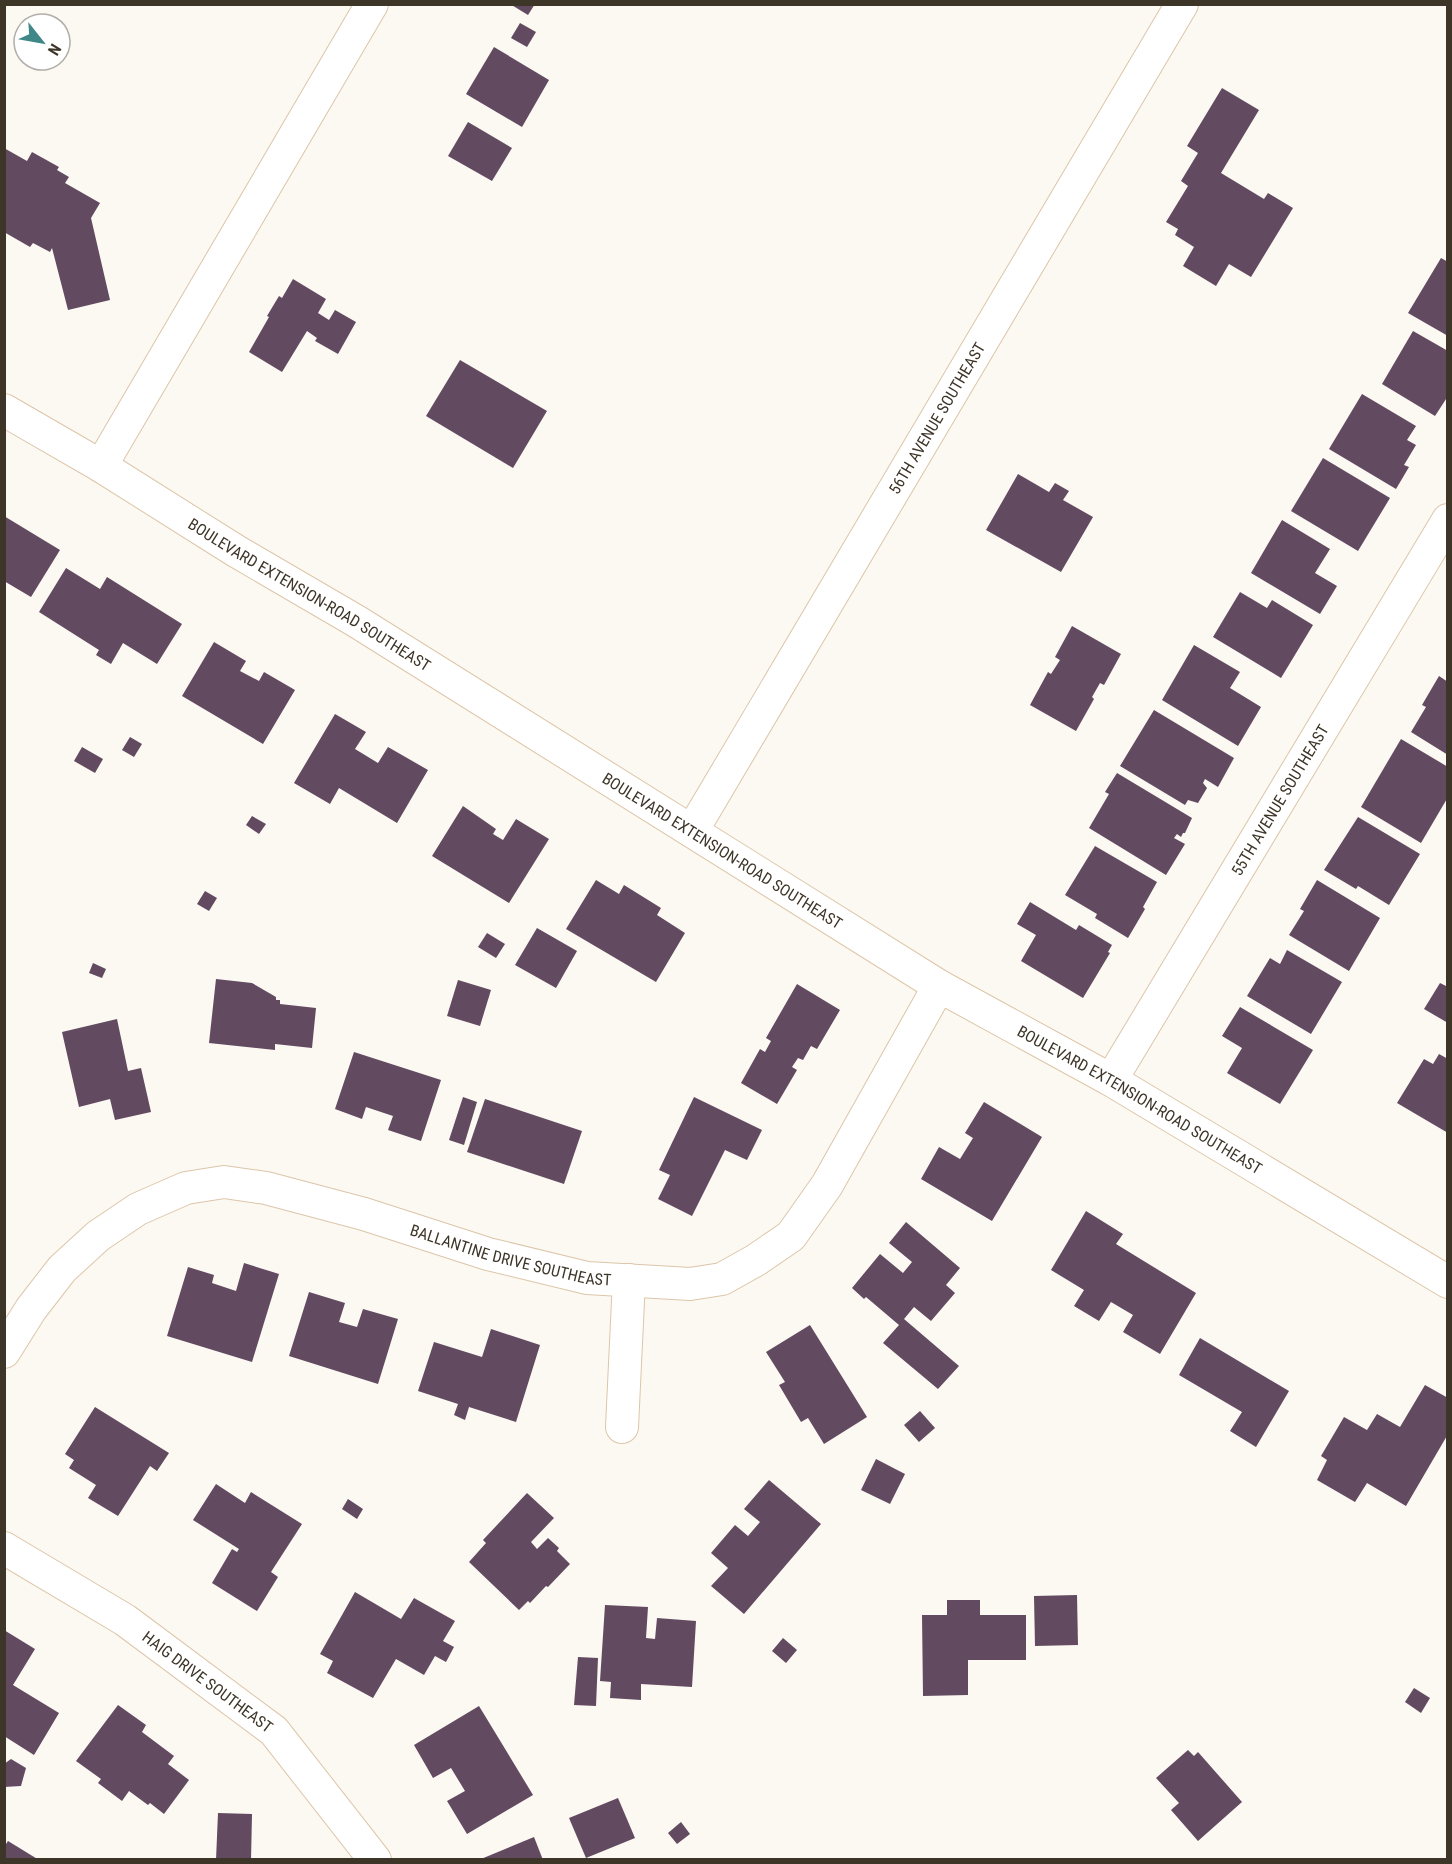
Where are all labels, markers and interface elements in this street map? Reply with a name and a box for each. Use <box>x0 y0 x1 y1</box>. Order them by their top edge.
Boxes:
north arrow <box>12 12 72 72</box>
text: N <box>44 40 65 59</box>
street label: 56TH AVENUE SOUTHEAST <box>885 339 989 497</box>
street label: BOULEVARD EXTENSION-ROAD SOUTHEAST <box>185 514 434 675</box>
street label: 55TH AVENUE SOUTHEAST <box>1227 721 1333 879</box>
street label: BOULEVARD EXTENSION-ROAD SOUTHEAST <box>599 769 846 933</box>
street label: BOULEVARD EXTENSION-ROAD SOUTHEAST <box>1014 1022 1265 1178</box>
street label: BALLANTINE DRIVE SOUTHEAST <box>408 1221 612 1289</box>
street label: HAIG DRIVE SOUTHEAST <box>139 1627 276 1737</box>

